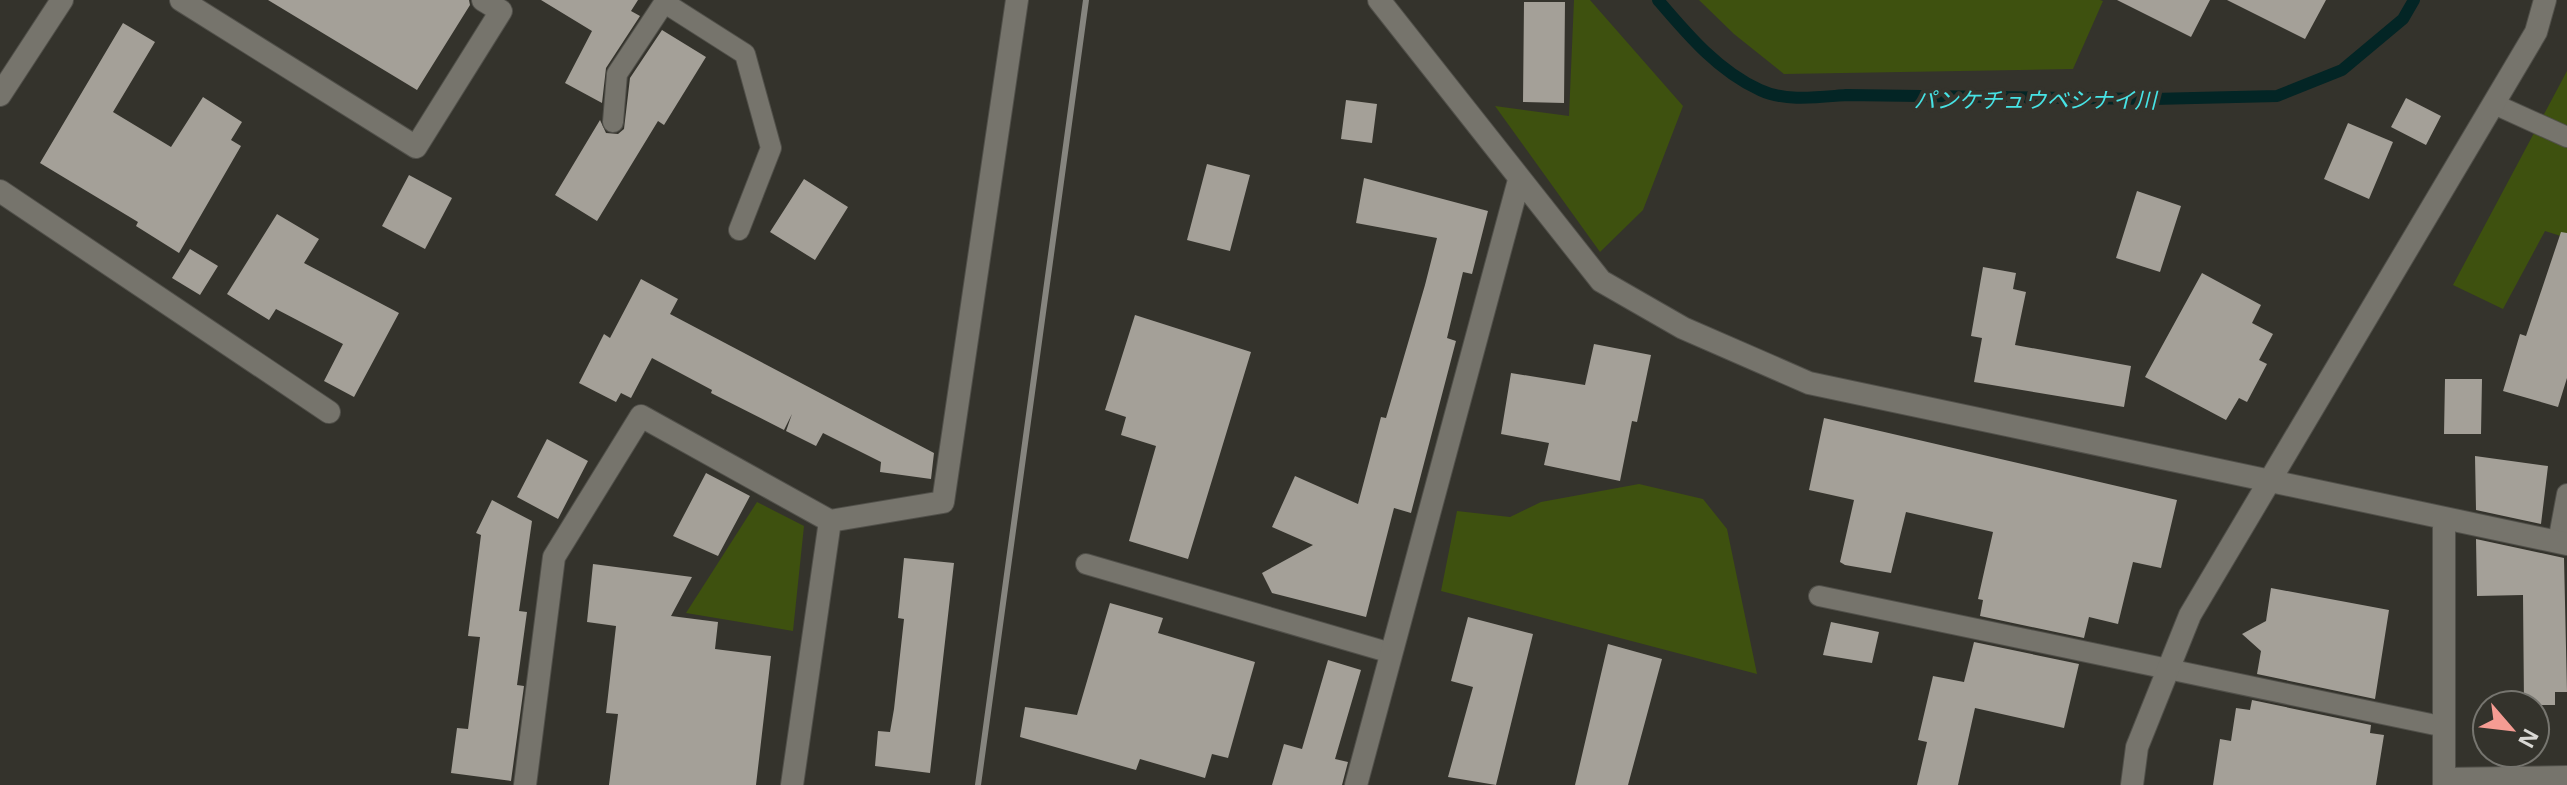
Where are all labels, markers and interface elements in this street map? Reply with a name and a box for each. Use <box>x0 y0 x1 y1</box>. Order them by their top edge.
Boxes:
water label: パンケチュウベシナイ川 <box>1913 84 2159 114</box>
north arrow <box>2471 689 2551 769</box>
text: N <box>2512 724 2547 754</box>

